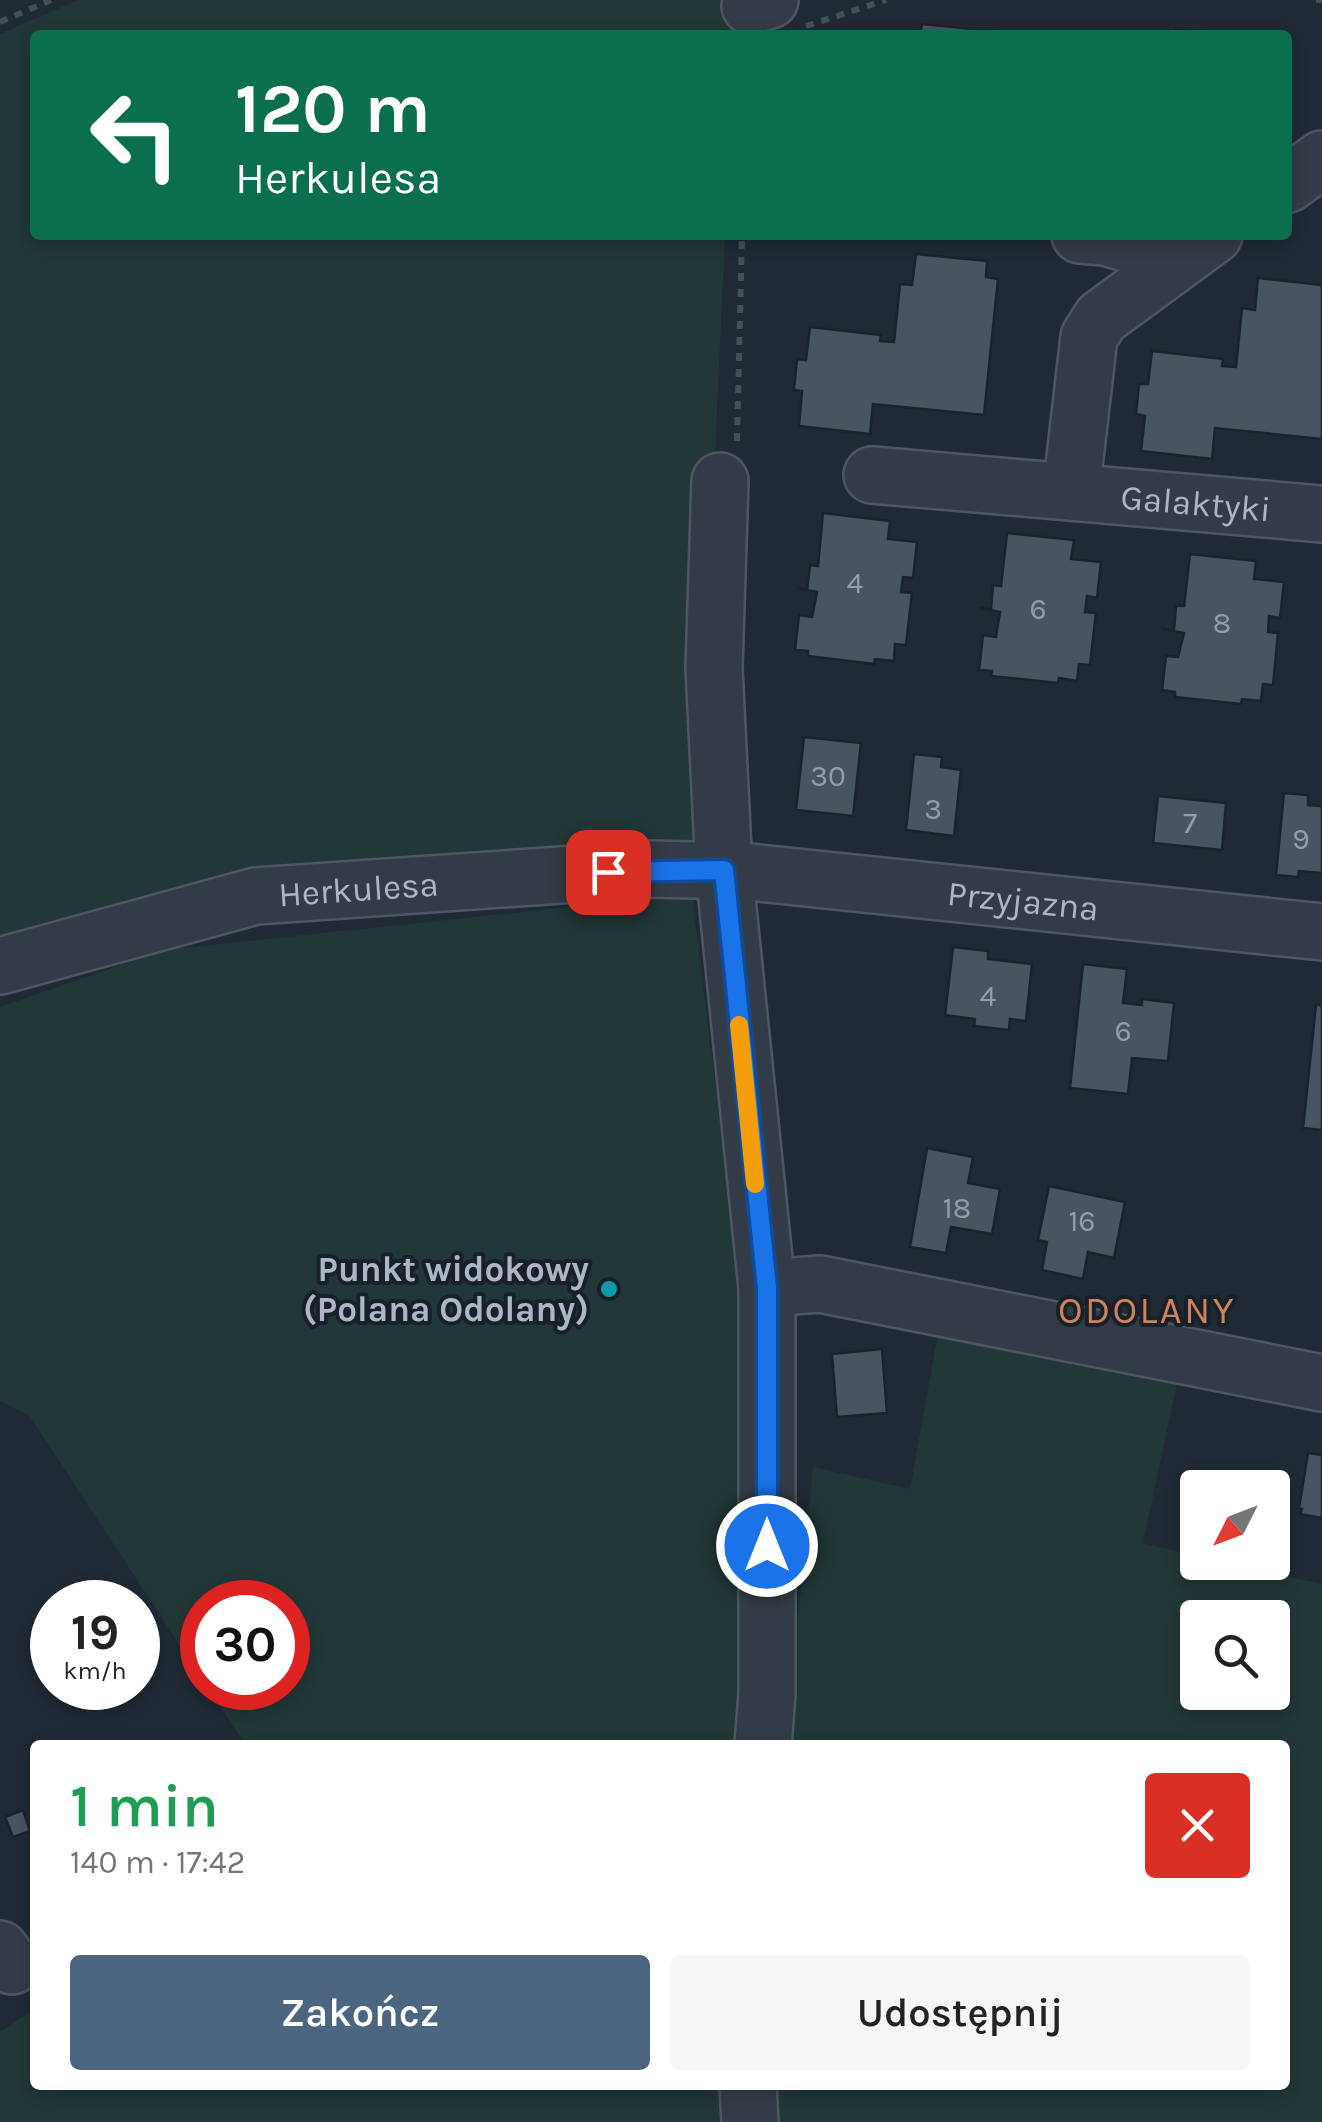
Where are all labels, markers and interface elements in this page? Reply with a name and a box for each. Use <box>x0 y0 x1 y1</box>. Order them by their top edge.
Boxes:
text: 120 m <box>235 68 431 150</box>
icon: left <box>70 70 200 200</box>
text: Herkulesa <box>235 152 441 204</box>
street label: Galaktyki <box>1119 477 1272 530</box>
house number: 4 <box>847 565 864 601</box>
house number: 6 <box>1029 591 1047 627</box>
house number: 8 <box>1213 605 1231 641</box>
house number: 30 <box>810 758 846 794</box>
house number: 3 <box>924 791 942 827</box>
house number: 7 <box>1183 805 1197 841</box>
house number: 9 <box>1292 821 1310 857</box>
pin <box>566 830 651 915</box>
icon: arrive <box>581 845 636 900</box>
street label: Herkulesa <box>277 863 440 915</box>
street label: Przyjazna <box>945 873 1101 929</box>
house number: 4 <box>980 978 997 1014</box>
house number: 6 <box>1114 1013 1132 1049</box>
house number: 18 <box>943 1190 971 1226</box>
house number: 16 <box>1068 1203 1096 1239</box>
place label: Punkt widokowy (Polana Odolany) <box>303 1249 589 1331</box>
marker: Punkt widokowy (Polana Odolany) <box>598 1278 620 1300</box>
district label: ODOLANY <box>1058 1288 1236 1333</box>
north arrow <box>1180 1470 1290 1580</box>
map controls <box>1180 1470 1290 1710</box>
position arrow <box>715 1494 819 1598</box>
speed limit sign: 30 <box>180 1580 310 1710</box>
button: search <box>1180 1600 1290 1710</box>
text: 19 <box>71 1603 119 1662</box>
text: km/h <box>63 1656 127 1685</box>
text: 1 min <box>70 1771 219 1841</box>
button: close <box>1145 1773 1250 1878</box>
text: 140 m · 17:42 <box>70 1844 245 1881</box>
button: Zakończ <box>70 1955 650 2070</box>
button: Udostępnij <box>670 1955 1250 2070</box>

